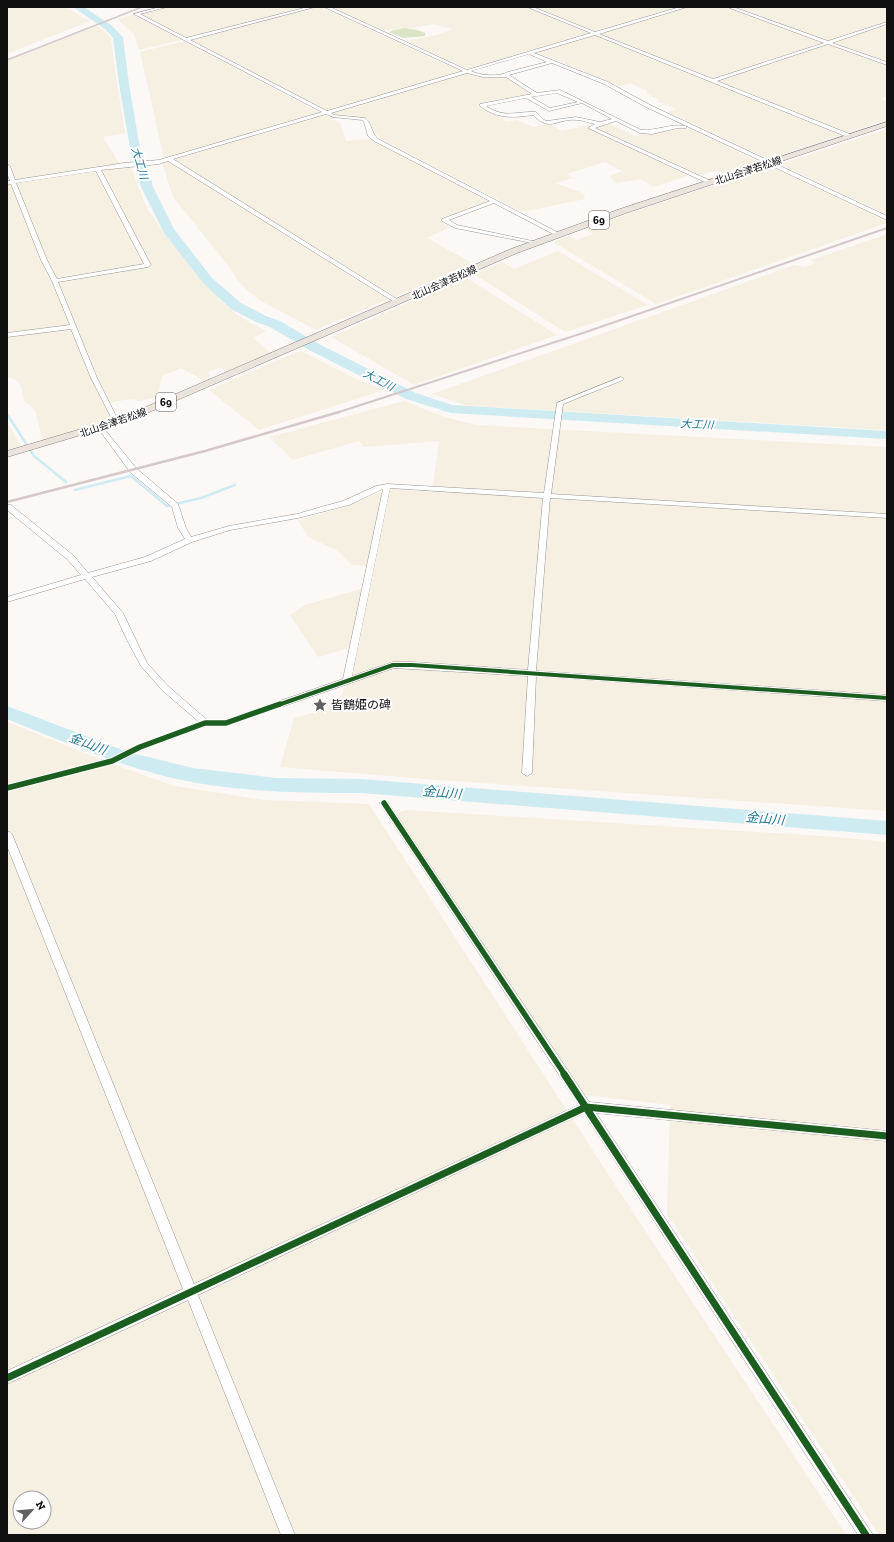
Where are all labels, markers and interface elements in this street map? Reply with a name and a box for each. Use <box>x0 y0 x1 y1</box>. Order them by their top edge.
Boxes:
water label: 大工川 <box>129 145 151 182</box>
street label: 北山会津若松線 <box>713 154 783 187</box>
road number: 69 <box>589 211 609 229</box>
street label: 北山会津若松線 <box>410 263 479 303</box>
water label: 大工川 <box>361 367 397 394</box>
road number: 69 <box>156 393 176 411</box>
street label: 北山会津若松線 <box>78 406 148 440</box>
water label: 大工川 <box>680 417 715 432</box>
place icon: 皆鶴姫の碑 <box>312 697 328 713</box>
place label: 皆鶴姫の碑 <box>331 698 391 712</box>
water label: 金山川 <box>67 729 111 758</box>
water label: 金山川 <box>422 783 464 802</box>
water label: 金山川 <box>745 809 787 828</box>
north arrow <box>12 1490 52 1530</box>
text: N <box>33 1499 48 1513</box>

